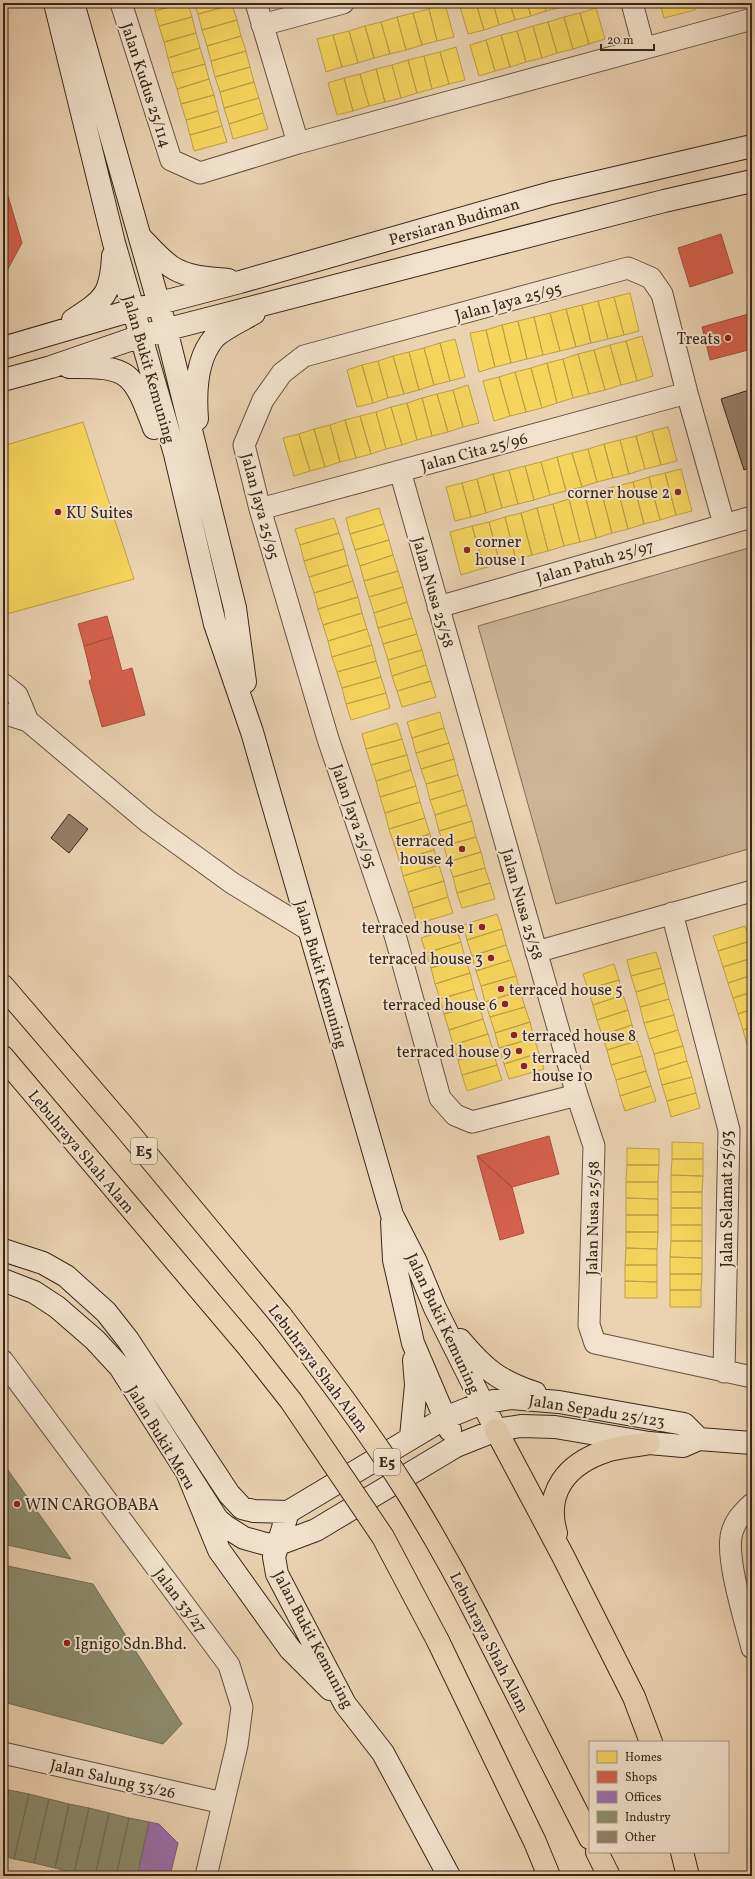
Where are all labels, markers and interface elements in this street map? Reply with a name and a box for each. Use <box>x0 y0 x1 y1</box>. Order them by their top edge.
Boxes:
street label: Jalan Kudus 25/114 <box>114 20 176 151</box>
scale bar <box>601 26 654 52</box>
text: 20 m <box>607 33 634 49</box>
street label: Persiaran Budiman <box>387 194 522 252</box>
street label: Jalan Jaya 25/95 <box>453 278 564 328</box>
street label: Jalan Bukit Kemuning <box>116 293 180 446</box>
place label: Treats <box>677 329 720 351</box>
marker: Treats <box>723 333 733 343</box>
street label: Jalan Cita 25/96 <box>419 428 530 478</box>
street label: Jalan Jaya 25/95 <box>234 451 284 562</box>
place label: corner house 2 <box>567 483 670 505</box>
marker: corner house 2 <box>673 487 683 497</box>
place label: KU Suites <box>66 503 133 525</box>
marker: KU Suites <box>53 507 63 517</box>
place label: corner house 1 <box>475 532 526 572</box>
street label: Jalan Nusa 25/58 <box>406 534 458 651</box>
street label: Jalan Patuh 25/97 <box>534 536 657 590</box>
marker: corner house 1 <box>462 545 472 555</box>
street label: Jalan Jaya 25/95 <box>325 761 381 872</box>
place label: terraced house 4 <box>396 831 454 871</box>
marker: terraced house 4 <box>457 844 467 854</box>
street label: Jalan Nusa 25/58 <box>495 846 547 963</box>
street label: Jalan Bukit Kemuning <box>288 898 352 1051</box>
place label: terraced house 1 <box>362 918 474 940</box>
marker: terraced house 1 <box>477 922 487 932</box>
place label: terraced house 3 <box>369 949 483 971</box>
marker: terraced house 3 <box>486 953 496 963</box>
place label: terraced house 5 <box>509 980 623 1002</box>
marker: terraced house 5 <box>496 984 506 994</box>
place label: terraced house 6 <box>383 995 497 1017</box>
marker: terraced house 6 <box>500 999 510 1009</box>
place label: terraced house 8 <box>522 1026 636 1048</box>
marker: terraced house 8 <box>509 1030 519 1040</box>
place label: terraced house 9 <box>397 1042 511 1064</box>
marker: terraced house 9 <box>514 1046 524 1056</box>
place label: terraced house 10 <box>532 1048 593 1088</box>
marker: terraced house 10 <box>519 1061 529 1071</box>
street label: Lebuhraya Shah Alam <box>22 1086 139 1219</box>
street label: Jalan Selamat 25/93 <box>717 1131 739 1267</box>
road number: E5 <box>131 1138 157 1164</box>
street label: Jalan Nusa 25/58 <box>582 1161 606 1276</box>
street label: Jalan Bukit Kemuning <box>400 1250 485 1398</box>
street label: Lebuhraya Shah Alam <box>262 1301 373 1438</box>
street label: Jalan Bukit Meru <box>120 1382 200 1494</box>
street label: Jalan Sepadu 25/123 <box>527 1390 666 1434</box>
road number: E5 <box>374 1449 400 1475</box>
place label: WIN CARGOBABA <box>25 1495 159 1517</box>
marker: WIN CARGOBABA <box>12 1499 22 1509</box>
street label: Jalan 33/27 <box>148 1564 211 1638</box>
street label: Jalan Bukit Kemuning <box>267 1567 358 1713</box>
street label: Lebuhraya Shah Alam <box>443 1569 533 1717</box>
place label: Ignigo Sdn.Bhd. <box>75 1634 187 1656</box>
marker: Ignigo Sdn.Bhd. <box>62 1638 72 1648</box>
legend <box>589 1741 729 1853</box>
text: Homes <box>625 1750 662 1766</box>
street label: Jalan Salung 33/26 <box>48 1755 178 1805</box>
text: Shops <box>625 1770 657 1786</box>
text: Offices <box>625 1790 661 1806</box>
text: Industry <box>625 1810 671 1826</box>
text: Other <box>625 1830 656 1846</box>

